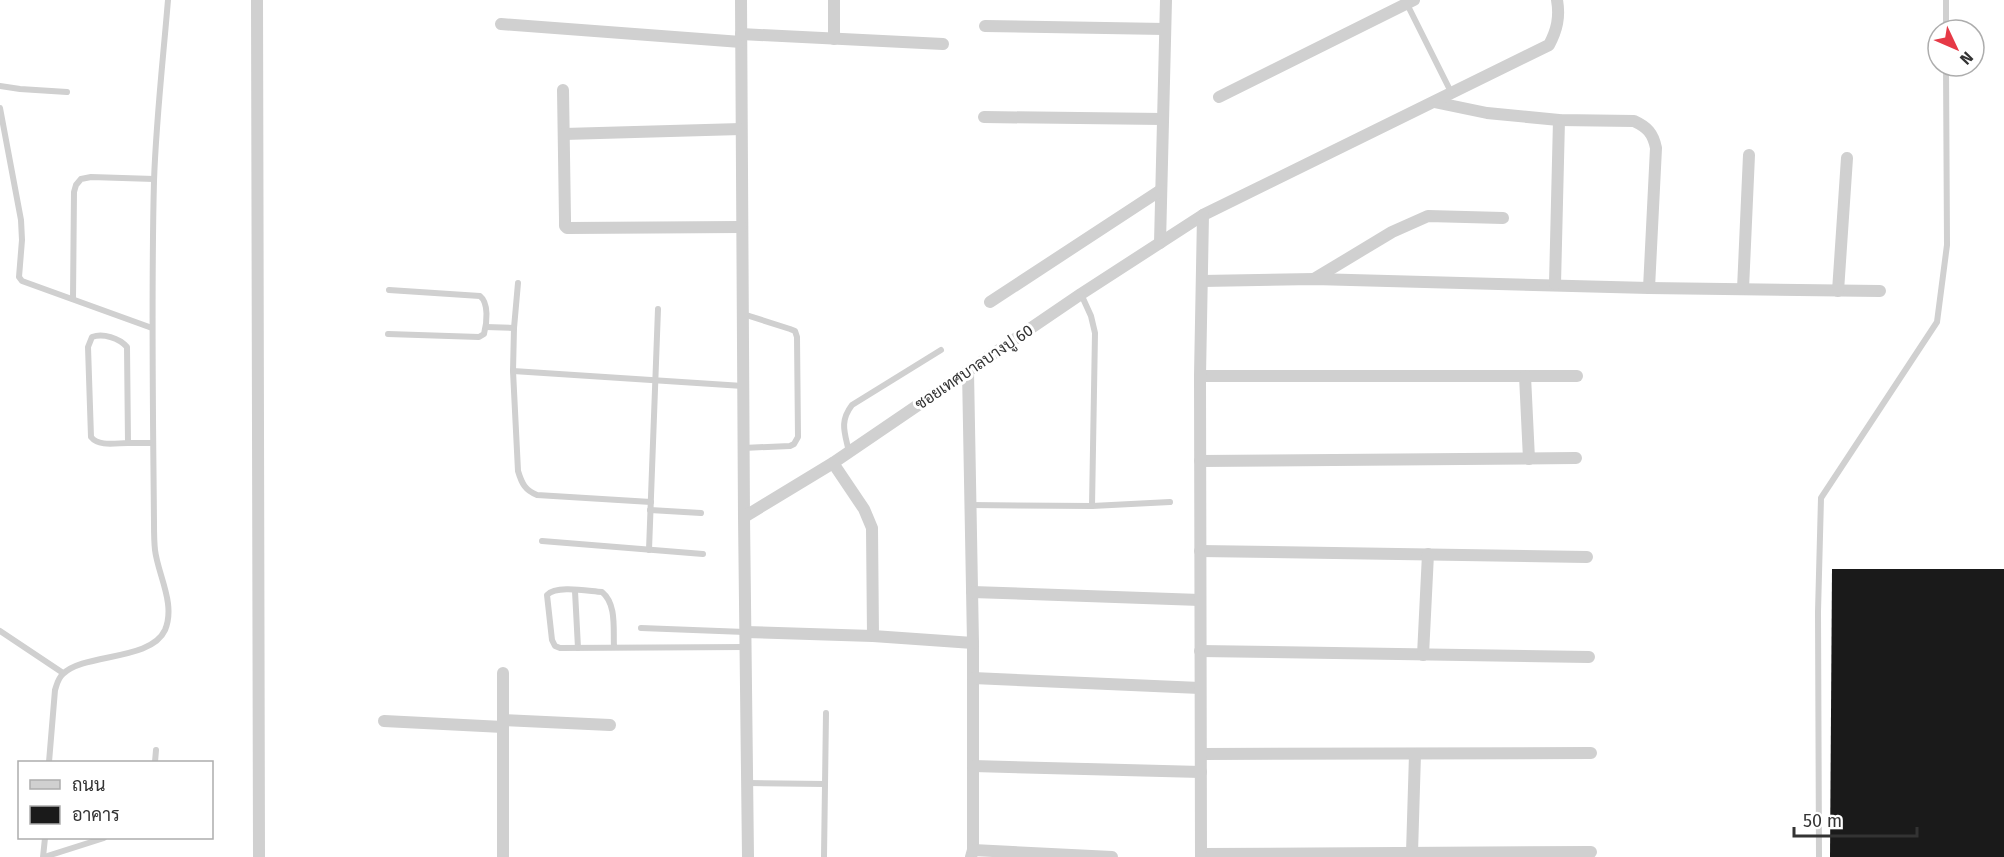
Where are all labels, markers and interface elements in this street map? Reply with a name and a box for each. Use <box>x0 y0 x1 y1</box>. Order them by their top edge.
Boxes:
north arrow <box>1926 18 1986 78</box>
text: N <box>1956 48 1977 68</box>
street label: ซอยเทศบาลบางปู 60 <box>911 320 1038 415</box>
legend <box>18 761 213 839</box>
text: ถนน <box>72 774 105 796</box>
scale bar <box>1794 800 1917 838</box>
text: อาคาร <box>72 804 120 826</box>
text: 50 m <box>1803 810 1842 832</box>

